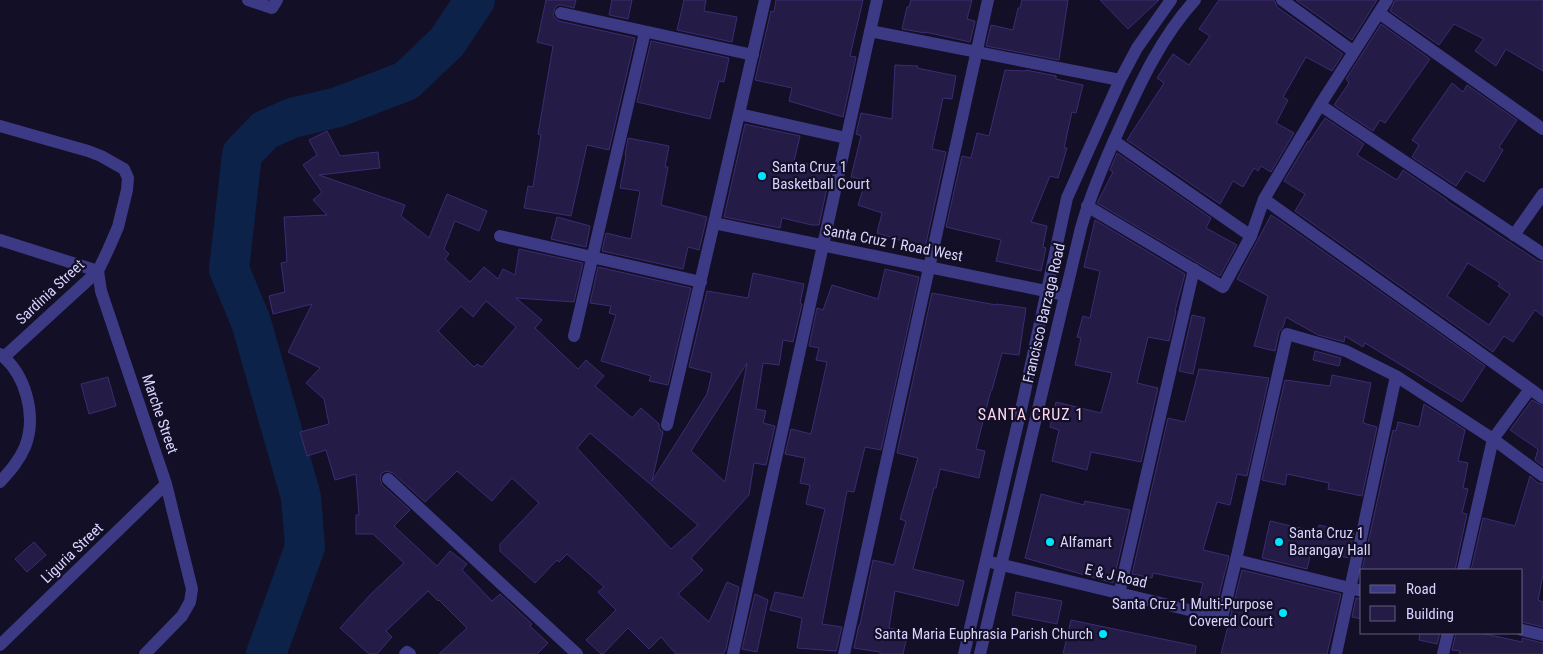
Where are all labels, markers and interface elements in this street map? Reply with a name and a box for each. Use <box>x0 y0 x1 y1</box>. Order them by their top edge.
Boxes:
place label: Santa Cruz 1 Basketball Court <box>772 158 870 193</box>
marker: Santa Cruz 1 Basketball Court <box>756 170 768 182</box>
street label: Santa Cruz 1 Road West <box>822 221 964 265</box>
street label: Francisco Barzaga Road <box>1019 241 1069 385</box>
street label: Sardinia Street <box>12 256 88 328</box>
street label: Marche Street <box>138 372 182 456</box>
district label: SANTA CRUZ 1 <box>978 405 1084 424</box>
street label: Liguria Street <box>37 519 107 587</box>
place label: Santa Cruz 1 Barangay Hall <box>1289 524 1371 559</box>
place label: Alfamart <box>1060 533 1112 551</box>
marker: Alfamart <box>1044 536 1056 548</box>
marker: Santa Cruz 1 Barangay Hall <box>1273 536 1285 548</box>
street label: E & J Road <box>1083 560 1149 592</box>
legend <box>1360 569 1523 634</box>
text: Road <box>1406 580 1436 598</box>
place label: Santa Cruz 1 Multi-Purpose Covered Court <box>1112 595 1273 630</box>
text: Building <box>1406 605 1454 623</box>
marker: Santa Cruz 1 Multi-Purpose Covered Court <box>1277 607 1289 619</box>
place label: Santa Maria Euphrasia Parish Church <box>874 625 1093 643</box>
marker: Santa Maria Euphrasia Parish Church <box>1097 628 1109 640</box>

